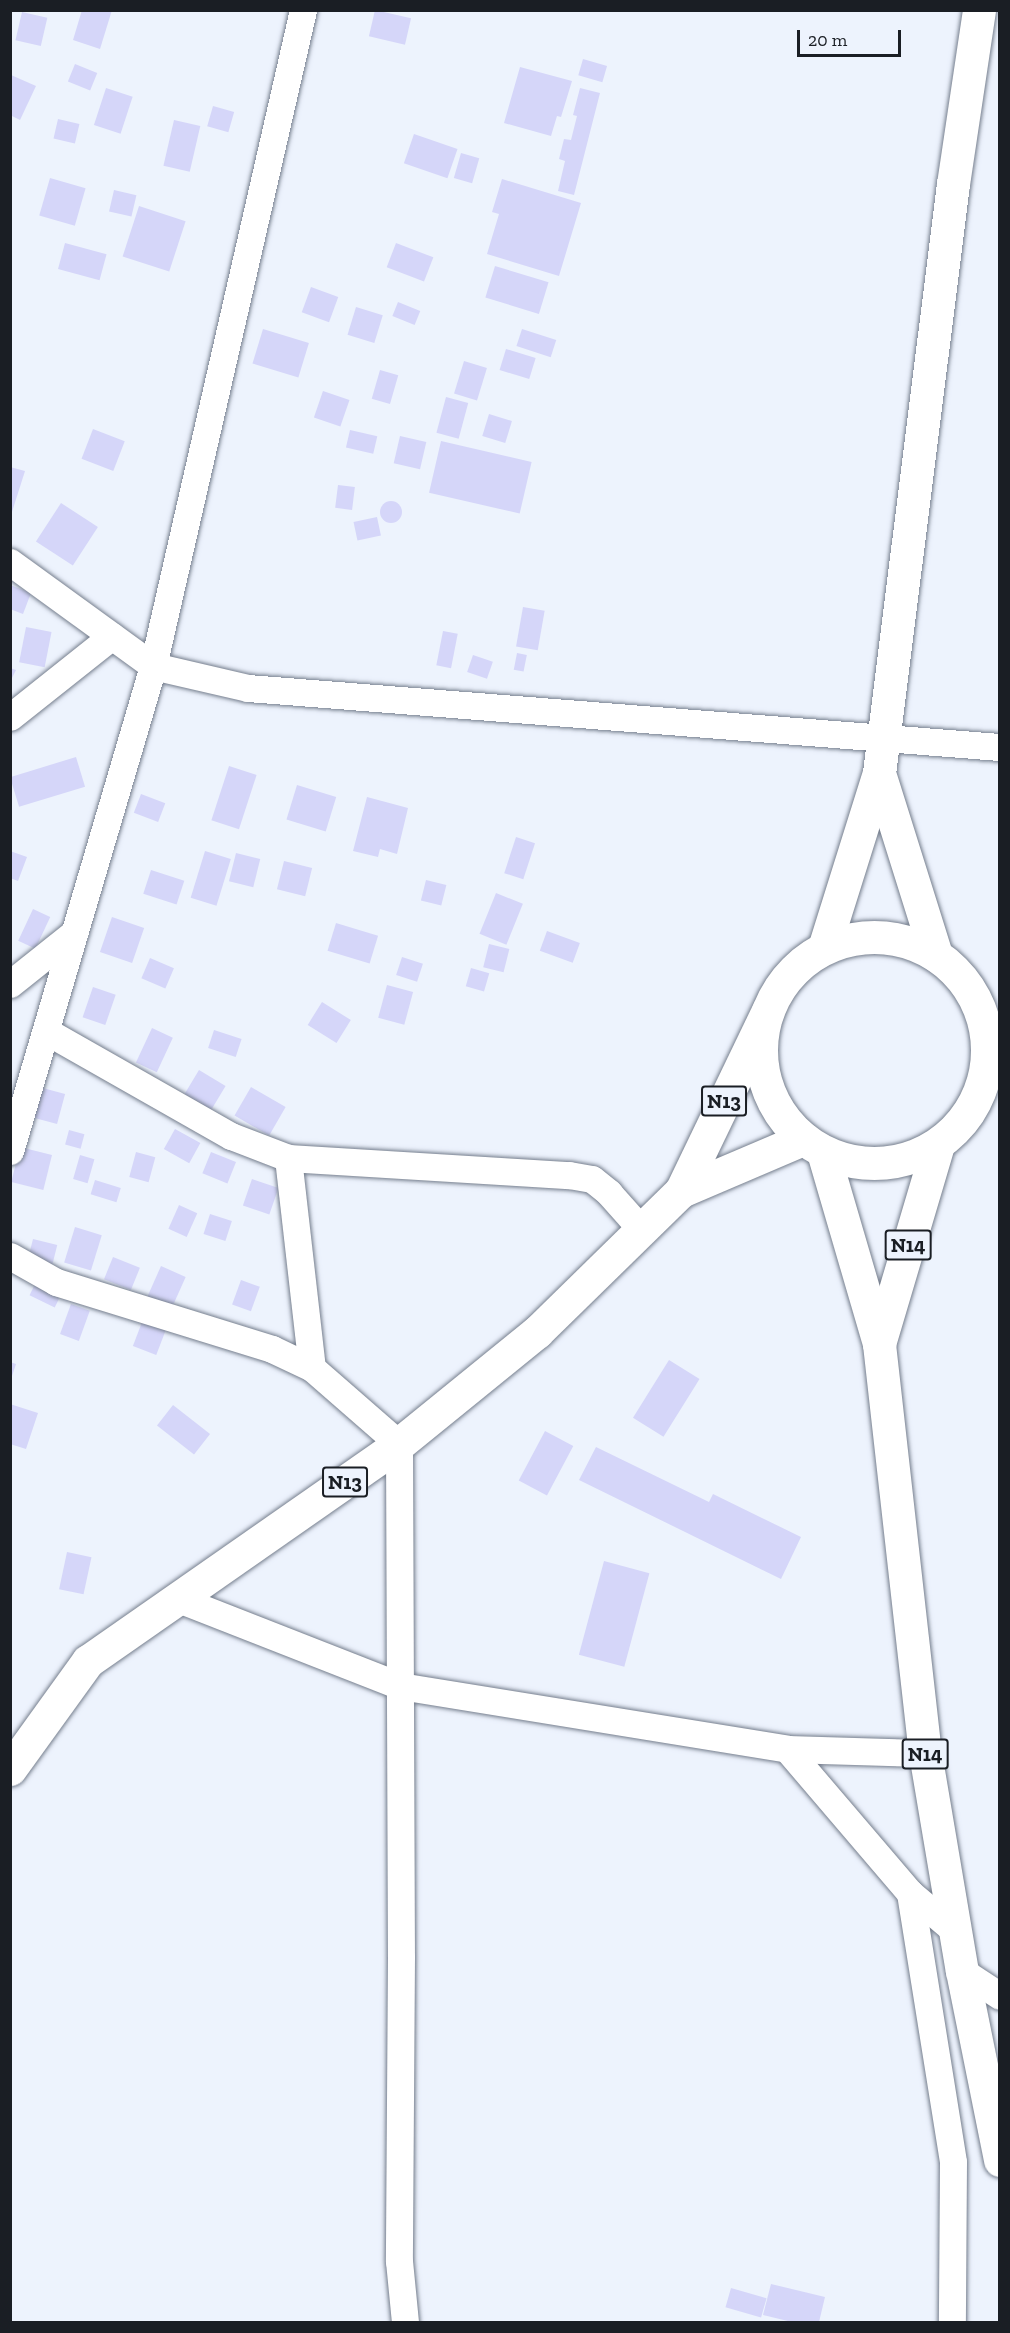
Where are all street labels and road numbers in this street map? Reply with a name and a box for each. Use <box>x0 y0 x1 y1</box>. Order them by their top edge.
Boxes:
road number: N13 <box>700 1084 748 1118</box>
road number: N14 <box>884 1228 932 1262</box>
road number: N13 <box>321 1465 369 1499</box>
road number: N14 <box>901 1737 949 1771</box>

